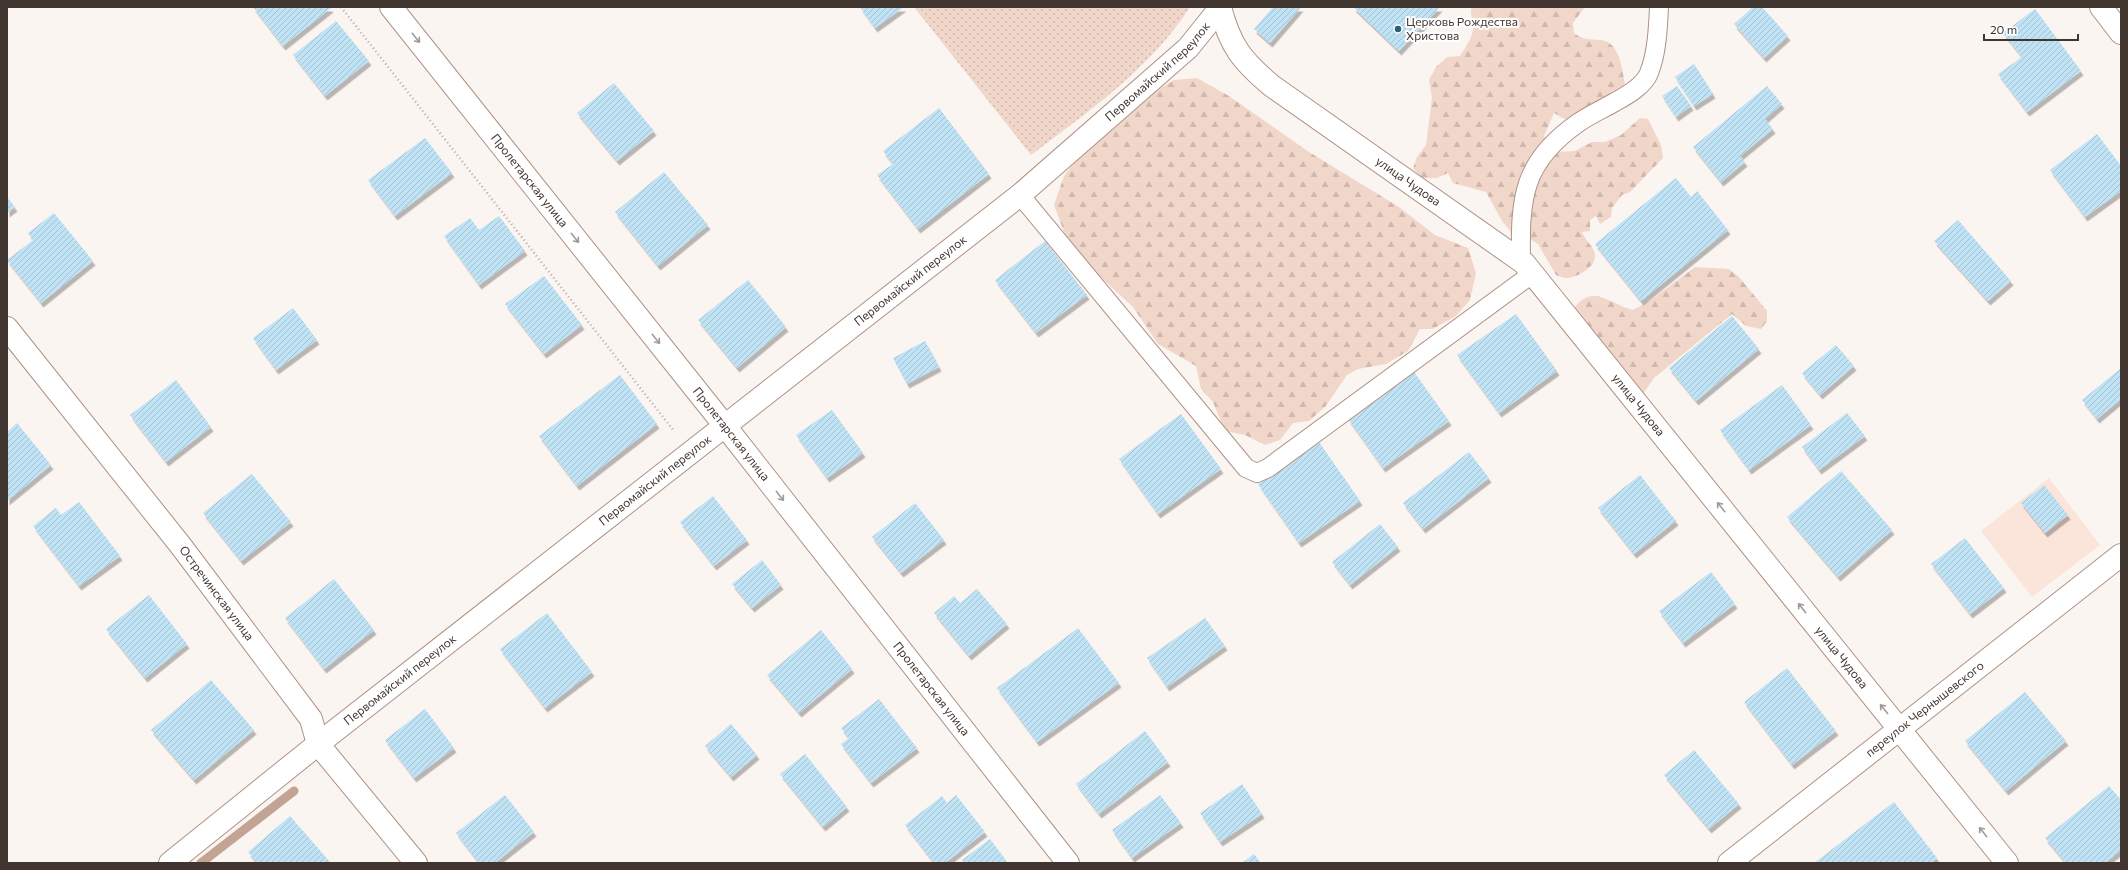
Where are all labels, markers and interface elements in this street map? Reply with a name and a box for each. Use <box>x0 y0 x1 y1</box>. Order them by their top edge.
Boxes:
place label: Церковь Рождества Христова <box>1406 14 1518 42</box>
scale bar <box>1984 16 2078 42</box>
street label: Первомайский переулок <box>1102 18 1212 123</box>
text: 20 m <box>1990 22 2017 36</box>
marker: Церковь Рождества Христова <box>1393 24 1403 34</box>
one-way arrow <box>411 32 420 43</box>
street label: Пролетарская улица <box>489 131 572 229</box>
street label: улица Чудова <box>1374 153 1444 208</box>
street label: Первомайский переулок <box>851 231 969 328</box>
one-way arrow <box>571 232 579 243</box>
one-way arrow <box>652 334 660 345</box>
street label: улица Чудова <box>1610 370 1668 438</box>
street label: Пролетарская улица <box>691 384 773 483</box>
street label: Первомайский переулок <box>596 431 714 528</box>
one-way arrow <box>776 491 785 502</box>
one-way arrow <box>1716 501 1725 512</box>
street label: Остречинская улица <box>177 542 257 643</box>
one-way arrow <box>1798 602 1807 613</box>
street label: улица Чудова <box>1813 623 1872 691</box>
street label: Первомайский переулок <box>340 630 459 727</box>
street label: Пролетарская улица <box>891 639 973 738</box>
street label: переулок Чернышевского <box>1862 658 1986 759</box>
one-way arrow <box>1880 703 1889 714</box>
one-way arrow <box>1978 827 1987 838</box>

